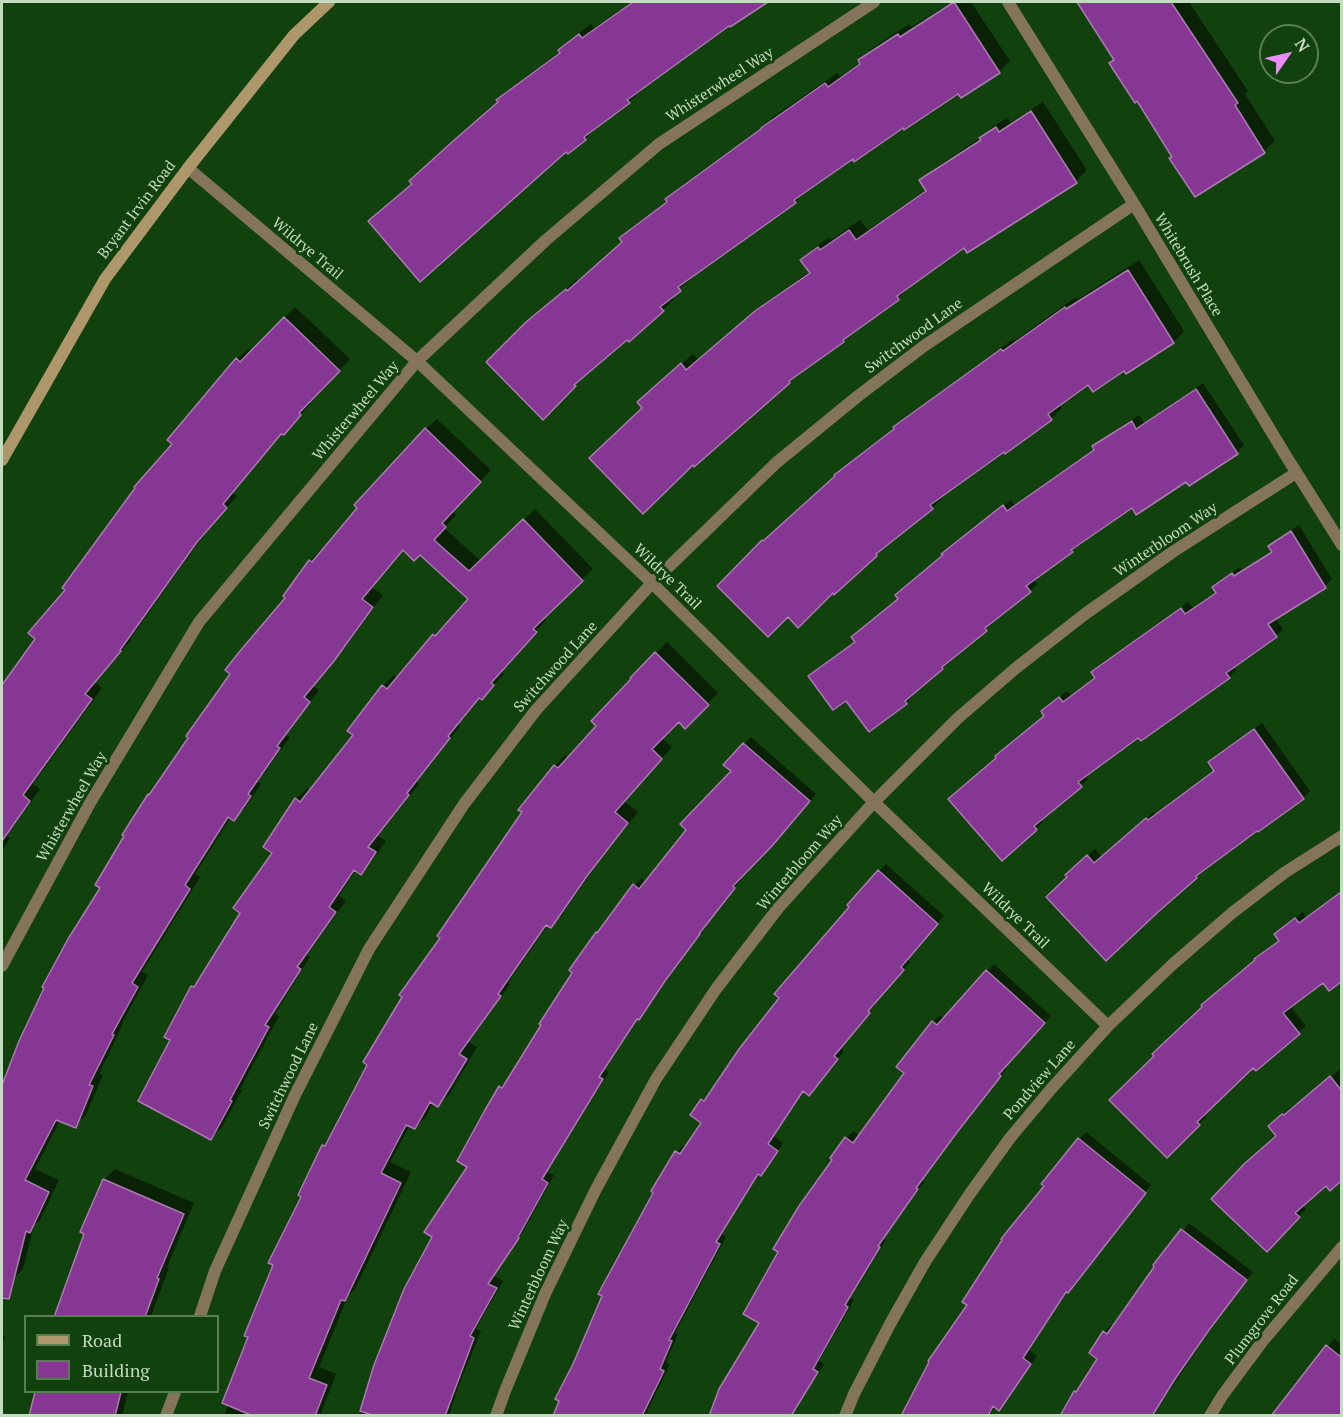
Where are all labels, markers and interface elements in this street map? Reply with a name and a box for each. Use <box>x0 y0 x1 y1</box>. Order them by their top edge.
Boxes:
north arrow <box>1259 24 1319 84</box>
text: N <box>1290 34 1315 56</box>
street label: Whisterwheel Way <box>663 44 777 126</box>
street label: Bryant Irvin Road <box>94 157 180 263</box>
street label: Whitebrush Place <box>1150 210 1226 320</box>
street label: Wildrye Trail <box>268 214 346 284</box>
street label: Switchwood Lane <box>862 295 966 377</box>
street label: Whisterwheel Way <box>309 358 403 464</box>
street label: Winterbloom Way <box>1111 499 1221 581</box>
street label: Wildrye Trail <box>629 540 705 614</box>
street label: Switchwood Lane <box>510 618 602 716</box>
street label: Whisterwheel Way <box>33 749 111 865</box>
street label: Winterbloom Way <box>754 812 846 914</box>
street label: Wildrye Trail <box>977 879 1053 953</box>
street label: Switchwood Lane <box>255 1020 323 1132</box>
street label: Pondview Lane <box>1000 1036 1080 1124</box>
street label: Winterbloom Way <box>505 1217 573 1333</box>
street label: Plumgrove Road <box>1221 1272 1303 1368</box>
legend <box>24 1315 219 1393</box>
text: Road <box>82 1328 122 1352</box>
text: Building <box>82 1358 150 1382</box>

